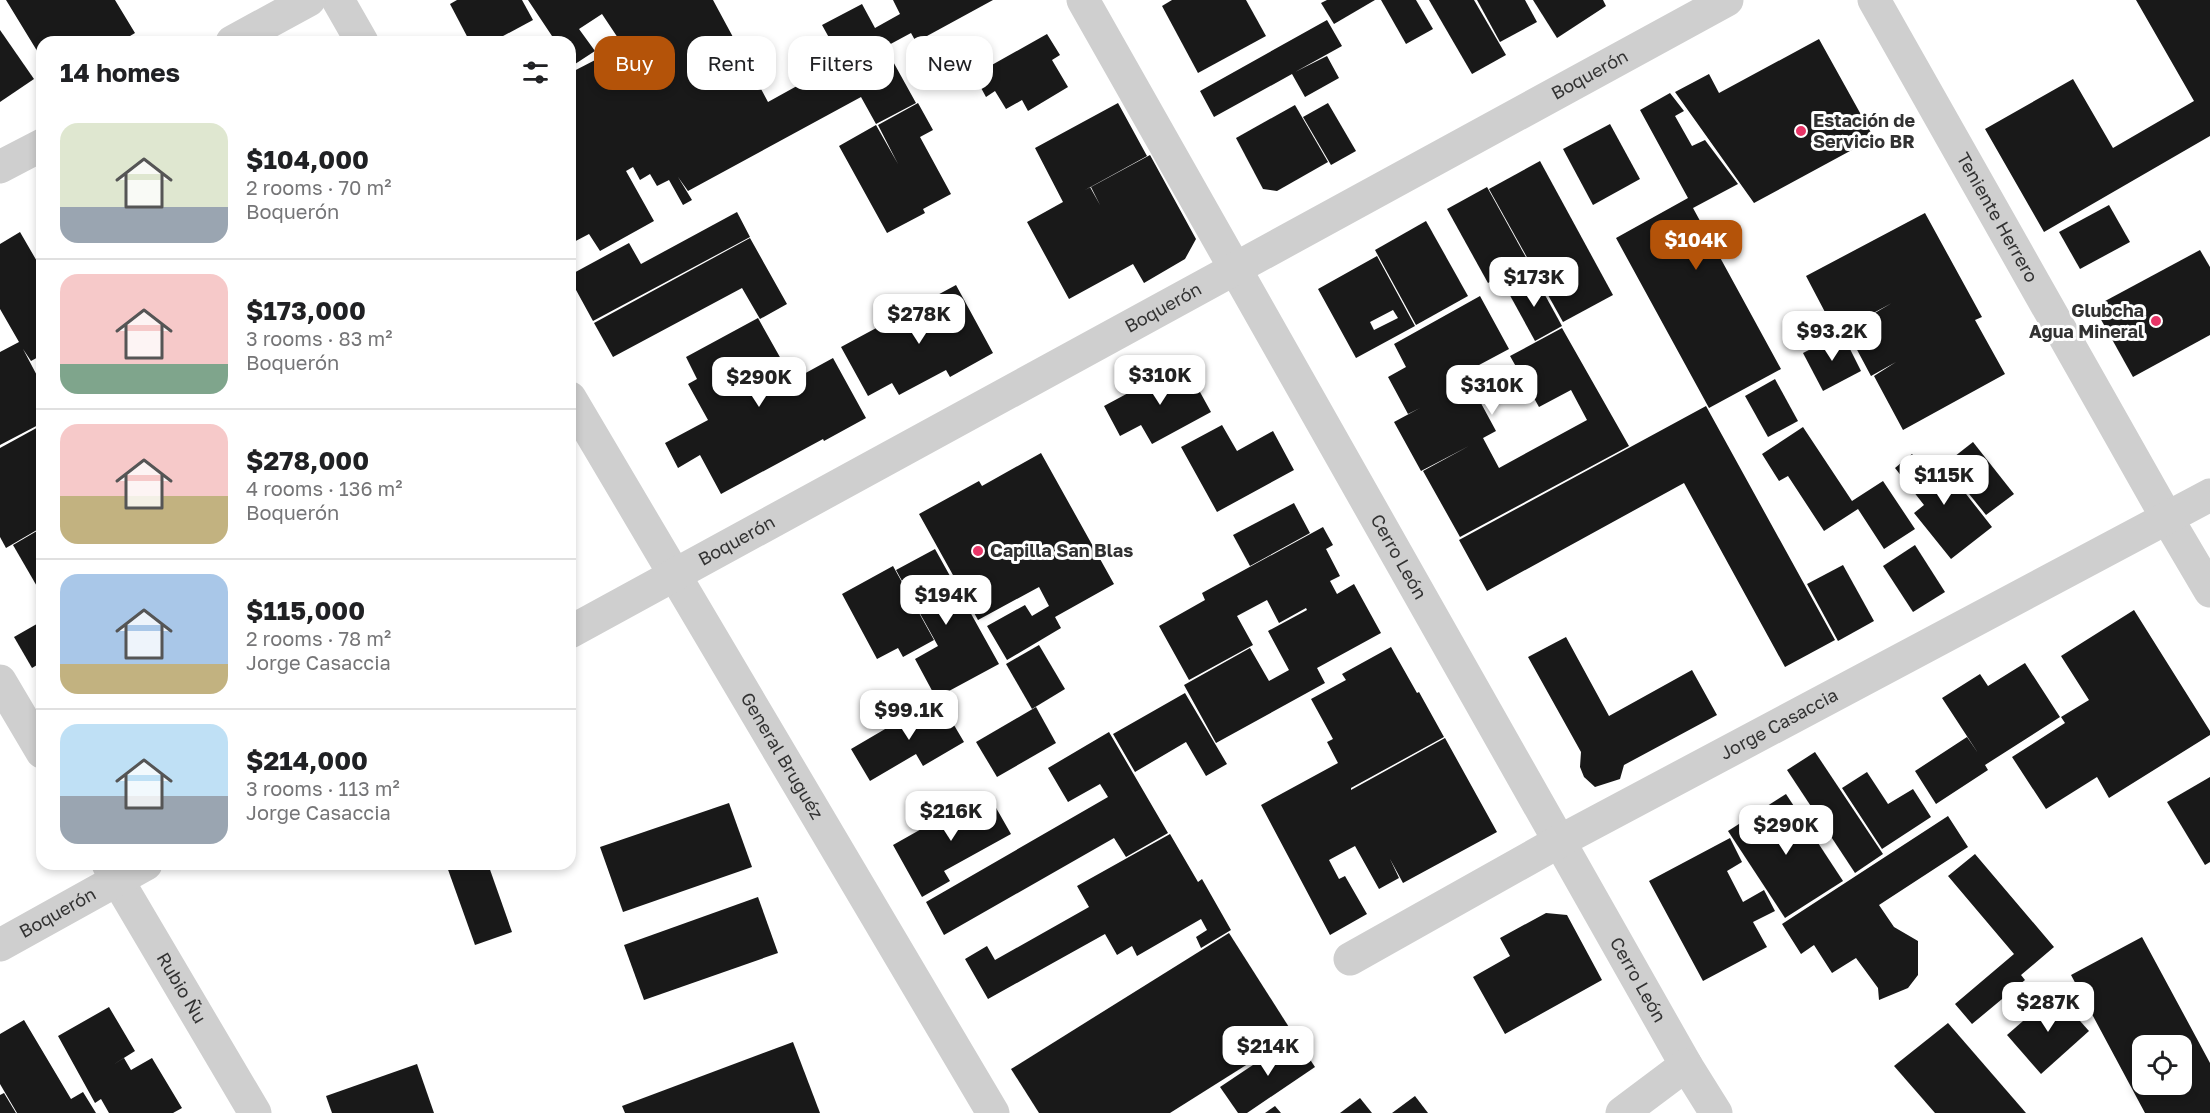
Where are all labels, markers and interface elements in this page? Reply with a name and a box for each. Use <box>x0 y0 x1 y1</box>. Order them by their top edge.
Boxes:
chip: Buy <box>594 36 675 90</box>
chip: Rent <box>687 36 776 90</box>
chip: Filters <box>788 36 894 90</box>
chip: New <box>906 36 993 90</box>
street label: Boquerón <box>1547 44 1631 104</box>
icon: filters <box>519 56 552 89</box>
text: 14 homes <box>60 57 180 88</box>
place label: Estación de Servicio BR <box>1813 109 1915 152</box>
marker: Estación de Servicio BR <box>1794 124 1808 138</box>
text: $104,000 <box>246 144 369 175</box>
icon: home <box>108 147 180 219</box>
street label: Teniente Herrero <box>1953 148 2043 286</box>
text: 2 rooms · 70 m² <box>246 175 391 199</box>
text: Boquerón <box>246 199 339 223</box>
pin: $104K <box>1654 220 1738 271</box>
text: $104K <box>1664 227 1728 251</box>
pin: $173K <box>1492 257 1576 308</box>
text: $173K <box>1503 264 1565 288</box>
street label: Boquerón <box>1121 277 1205 337</box>
pin: $278K <box>877 294 961 345</box>
text: $173,000 <box>246 295 366 326</box>
icon: home <box>108 298 180 370</box>
place label: Glubcha Agua Mineral <box>2029 299 2144 342</box>
text: $278K <box>887 301 951 325</box>
pin: $93.2K <box>1783 311 1881 362</box>
marker: Glubcha Agua Mineral <box>2149 314 2163 328</box>
text: $93.2K <box>1796 318 1868 342</box>
text: 3 rooms · 83 m² <box>246 326 392 350</box>
text: Boquerón <box>246 350 339 374</box>
pin: $310K <box>1118 355 1202 406</box>
pin: $290K <box>717 357 801 408</box>
text: $310K <box>1128 362 1192 386</box>
text: $290K <box>726 364 792 388</box>
pin: $310K <box>1450 365 1534 416</box>
text: $310K <box>1460 372 1524 396</box>
text: $278,000 <box>246 445 369 476</box>
icon: home <box>108 448 180 520</box>
pin: $115K <box>1902 455 1986 506</box>
text: $115K <box>1914 462 1974 486</box>
text: 4 rooms · 136 m² <box>246 476 403 500</box>
text: Boquerón <box>246 500 339 524</box>
street label: Boquerón <box>694 510 778 570</box>
street label: Cerro León <box>1366 510 1432 603</box>
place label: Capilla San Blas <box>990 539 1133 561</box>
marker: Capilla San Blas <box>971 544 985 558</box>
pin: $194K <box>904 575 988 626</box>
text: $194K <box>914 582 978 606</box>
text: $115,000 <box>246 595 365 626</box>
icon: home <box>108 598 180 670</box>
text: 2 rooms · 78 m² <box>246 626 391 650</box>
text: Jorge Casaccia <box>246 650 391 674</box>
street label: Jorge Casaccia <box>1716 683 1841 764</box>
street label: General Bruguéz <box>737 688 829 823</box>
pin: $99.1K <box>860 690 958 741</box>
text: $99.1K <box>874 697 944 721</box>
text: $214,000 <box>246 745 368 776</box>
icon: home <box>108 748 180 820</box>
text: 3 rooms · 113 m² <box>246 776 400 800</box>
pin: $216K <box>909 791 993 842</box>
text: $216K <box>919 798 983 822</box>
text: Jorge Casaccia <box>246 800 391 824</box>
pin: $290K <box>1744 805 1828 856</box>
text: $290K <box>1753 812 1819 836</box>
street label: Boquerón <box>15 882 99 942</box>
street label: Cerro León <box>1606 933 1671 1026</box>
street label: Rubio Ñu <box>153 948 212 1027</box>
pin: $287K <box>2006 982 2090 1033</box>
text: $287K <box>2016 989 2080 1013</box>
pin: $214K <box>1226 1026 1310 1077</box>
text: $214K <box>1237 1033 1299 1057</box>
map controls <box>2132 1035 2192 1095</box>
button: locate <box>2132 1035 2192 1095</box>

